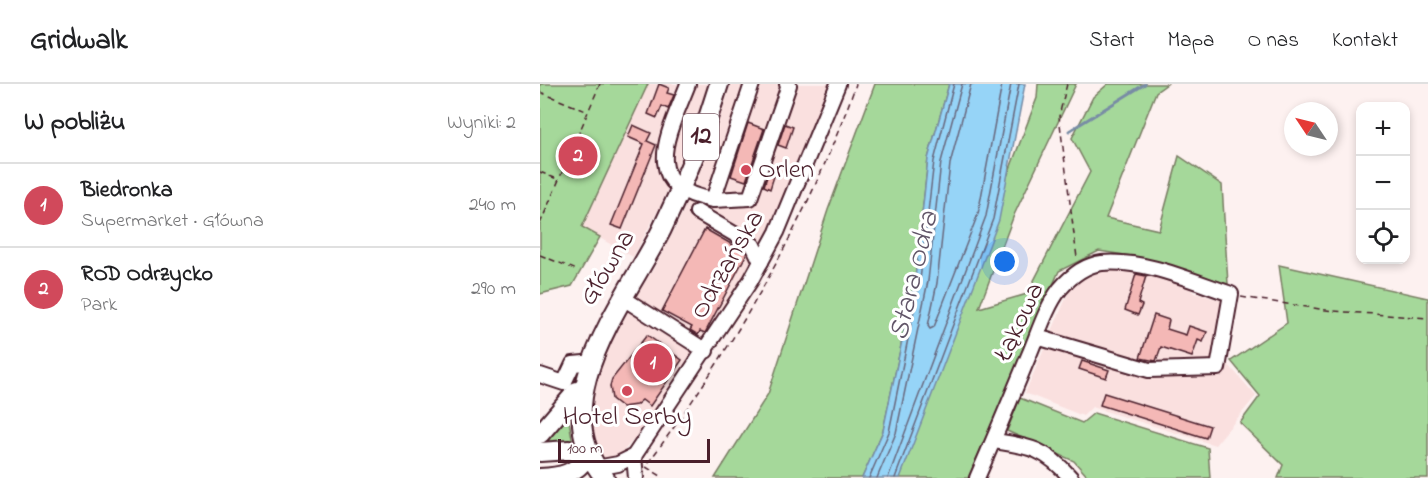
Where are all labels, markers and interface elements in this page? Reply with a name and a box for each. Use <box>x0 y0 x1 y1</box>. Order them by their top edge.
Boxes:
text: Gridwalk <box>30 21 127 62</box>
text: Start <box>1089 26 1135 56</box>
text: Mapa <box>1168 26 1214 56</box>
text: O nas <box>1247 26 1299 56</box>
text: Kontakt <box>1332 26 1398 56</box>
north arrow <box>1284 102 1338 156</box>
map controls <box>1356 102 1410 264</box>
button: + <box>1356 102 1410 156</box>
text: W pobliżu <box>24 104 125 142</box>
text: Wyniki: 2 <box>447 109 516 138</box>
road number: 12 <box>683 114 719 160</box>
pin: 2 <box>558 134 597 178</box>
place label: Orlen <box>758 151 814 190</box>
button: − <box>1356 156 1410 210</box>
marker: Orlen <box>739 163 753 177</box>
text: Biedronka <box>81 175 173 207</box>
text: 1 <box>40 191 47 220</box>
text: 240 m <box>469 191 516 220</box>
street label: Odrzańska <box>681 203 775 327</box>
text: Supermarket · Główna <box>81 207 264 236</box>
water label: Stara Odra <box>879 207 951 345</box>
button: locate <box>1356 210 1410 264</box>
street label: Główna <box>570 223 646 313</box>
your location <box>990 247 1019 276</box>
text: ROD Odrzycko <box>81 259 213 291</box>
text: 2 <box>39 275 48 304</box>
text: 290 m <box>471 275 516 304</box>
street label: Łąkowa <box>984 276 1055 369</box>
text: Park <box>81 291 117 320</box>
pin: 1 <box>634 340 672 386</box>
marker: Hotel Serby <box>620 384 634 398</box>
place label: Hotel Serby <box>562 398 692 437</box>
scale bar <box>558 436 710 464</box>
text: 100 m <box>567 437 602 461</box>

